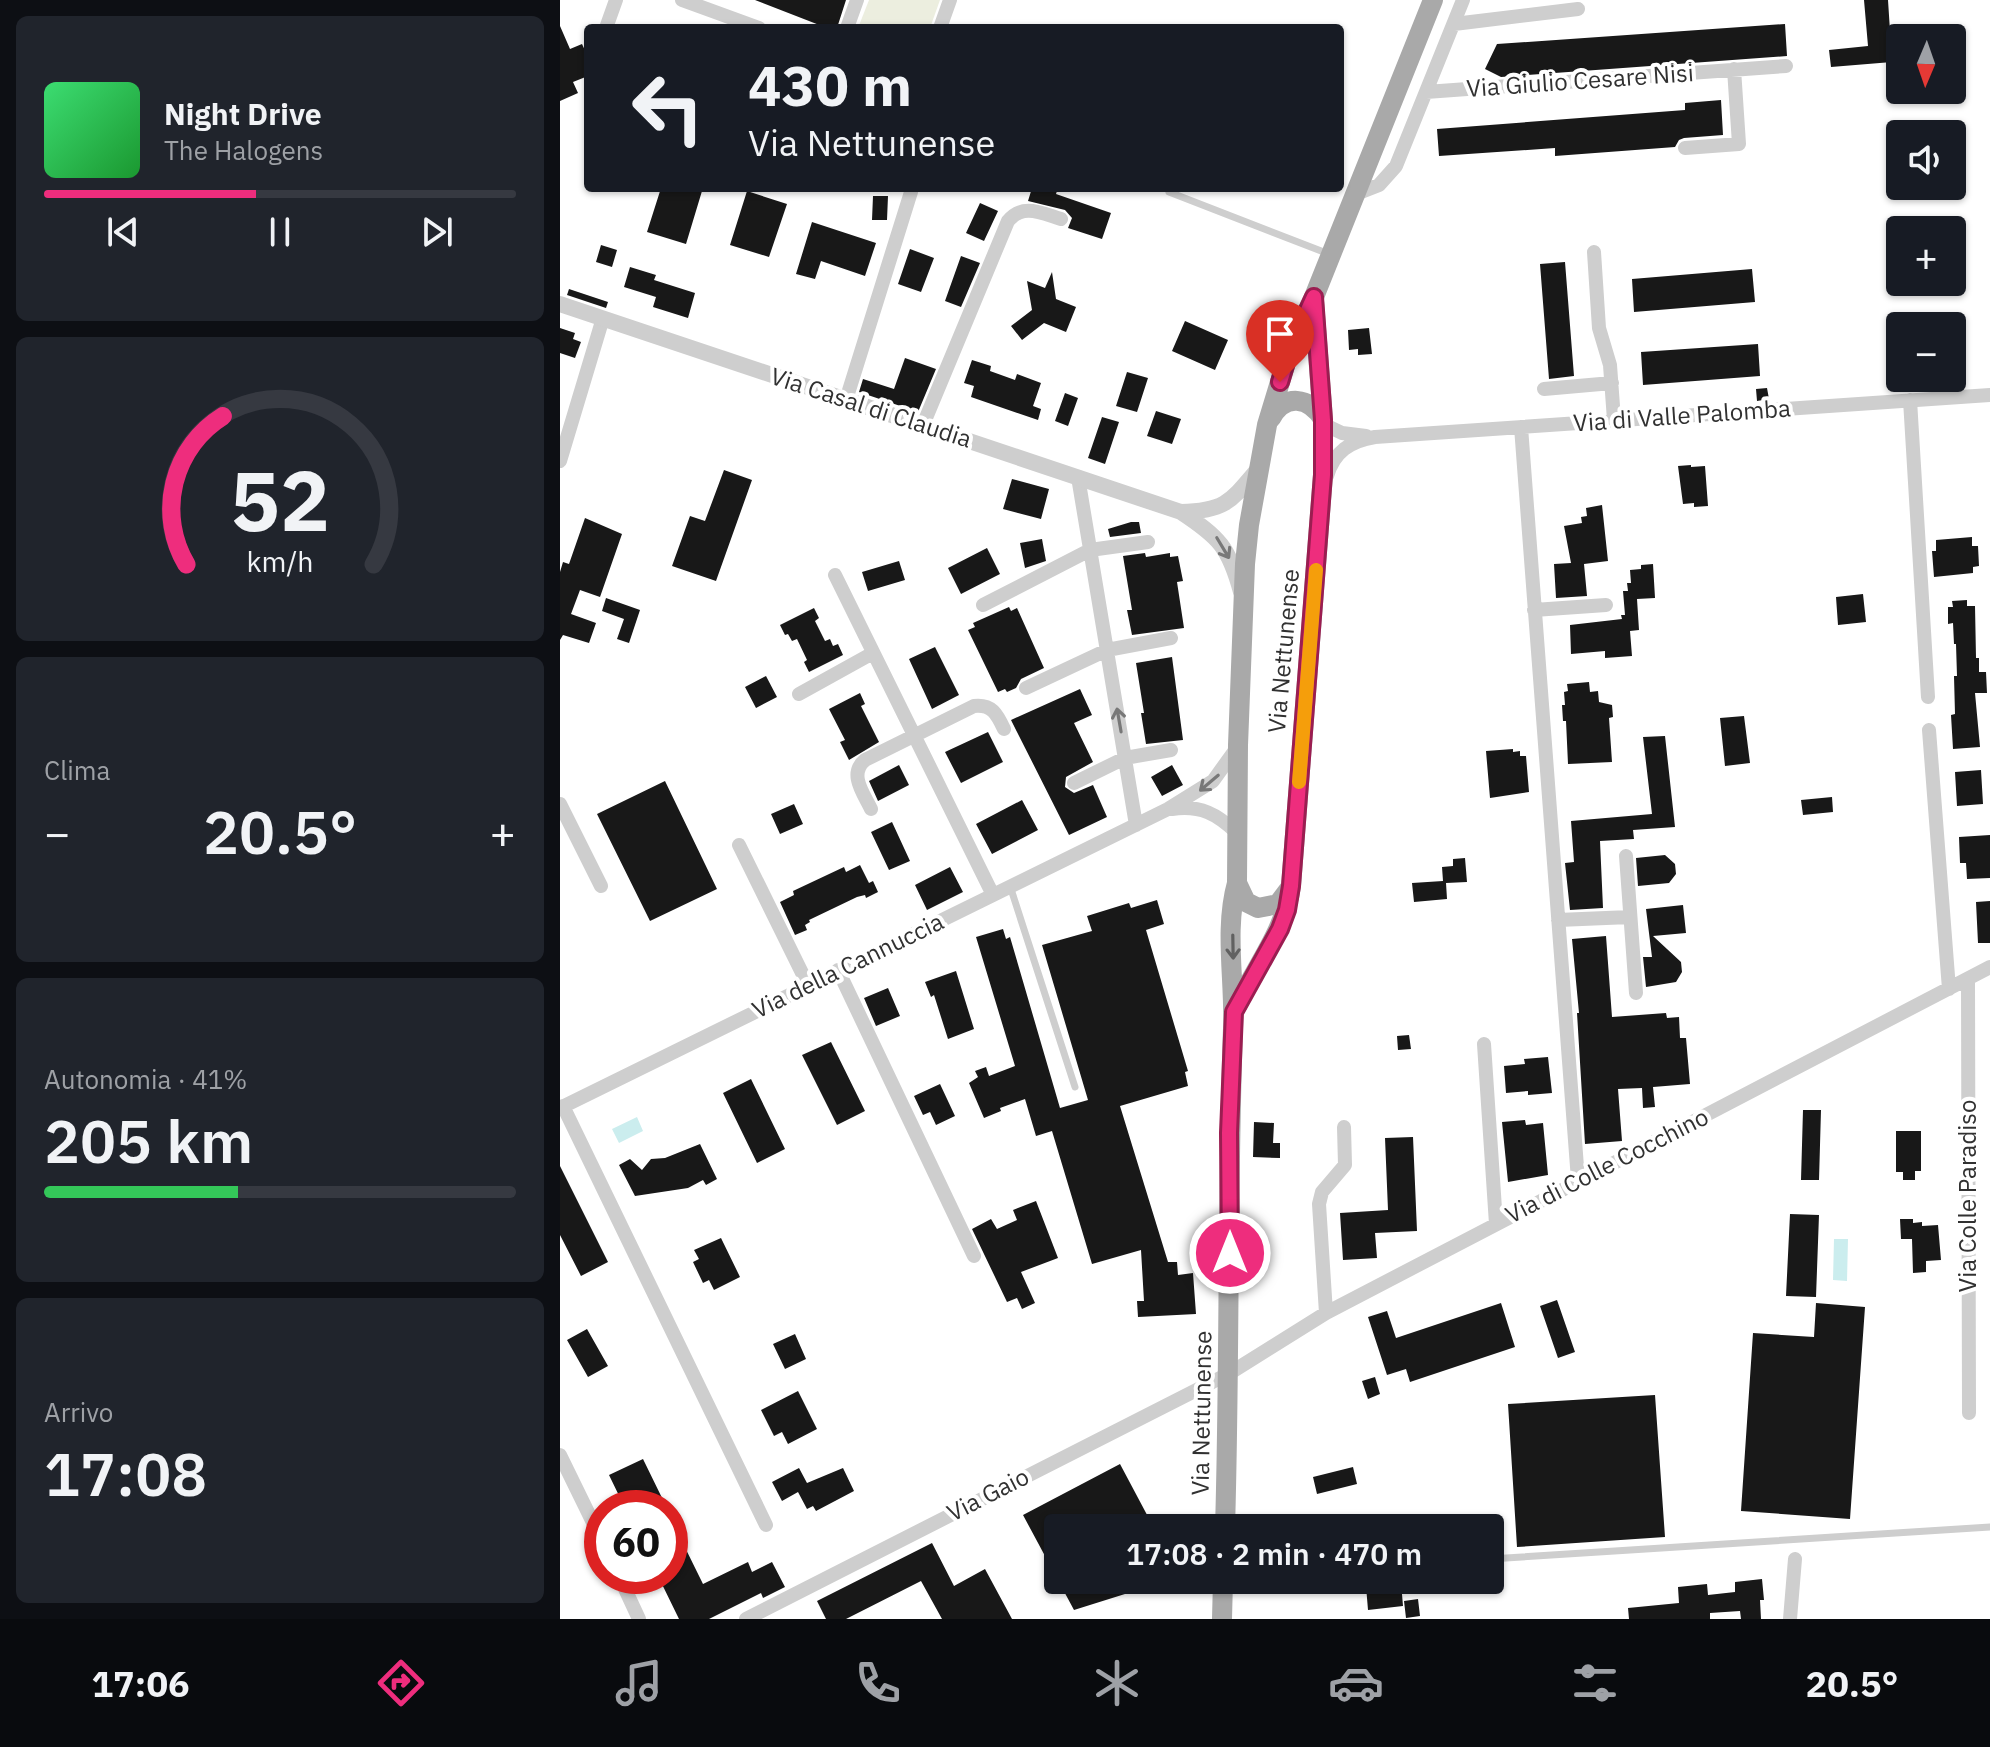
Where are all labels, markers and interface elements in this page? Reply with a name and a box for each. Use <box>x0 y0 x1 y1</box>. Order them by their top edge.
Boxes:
north arrow <box>1886 24 1966 104</box>
map controls <box>1886 24 1966 392</box>
text: 430 m <box>748 49 912 121</box>
icon: left <box>616 56 720 160</box>
street label: Via Giulio Cesare Nisi <box>1465 56 1695 104</box>
text: Night Drive <box>164 94 322 133</box>
text: Via Nettunense <box>748 119 995 166</box>
button: sound <box>1886 120 1966 200</box>
text: The Halogens <box>164 133 323 167</box>
icon: previous <box>101 210 145 254</box>
icon: pause <box>258 210 302 254</box>
icon: next <box>415 210 459 254</box>
button: + <box>1886 216 1966 296</box>
pin <box>1246 300 1314 382</box>
icon: arrive <box>1258 312 1302 356</box>
button: − <box>1886 312 1966 392</box>
street label: Via Casal di Claudia <box>767 359 976 455</box>
street label: Via di Valle Palomba <box>1572 391 1792 439</box>
text: 52 <box>230 445 330 553</box>
one-way arrow <box>1215 537 1232 559</box>
text: km/h <box>246 543 314 580</box>
street label: Via Nettunense <box>1260 567 1306 734</box>
one-way arrow <box>1110 708 1125 733</box>
text: Clima <box>44 753 110 787</box>
one-way arrow <box>1199 774 1219 792</box>
text: 20.5° <box>203 792 357 871</box>
text: − <box>44 804 70 861</box>
text: + <box>490 804 516 861</box>
street label: Via della Cannuccia <box>747 905 949 1025</box>
one-way arrow <box>1225 933 1240 960</box>
text: Autonomia · 41% <box>44 1062 247 1096</box>
street label: Via di Colle Cocchino <box>1500 1100 1714 1230</box>
street label: Via Colle Paradiso <box>1951 1100 1983 1292</box>
text: 205 km <box>44 1101 253 1180</box>
position arrow <box>1188 1211 1272 1295</box>
street label: Via Nettunense <box>1184 1330 1218 1496</box>
text: Arrivo <box>44 1395 113 1429</box>
text: 17:08 <box>44 1434 207 1513</box>
street label: Via Gaio <box>941 1460 1034 1528</box>
speed limit sign: 60 <box>584 1490 688 1594</box>
text: 17:08 · 2 min · 470 m <box>1126 1534 1422 1573</box>
icon: directions <box>373 1655 429 1711</box>
icon: music <box>611 1655 667 1711</box>
icon: phone <box>850 1655 906 1711</box>
icon: climate <box>1089 1655 1145 1711</box>
icon: car <box>1328 1655 1384 1711</box>
icon: filters <box>1567 1655 1623 1711</box>
text: 17:06 <box>91 1660 190 1707</box>
text: 20.5° <box>1806 1660 1899 1707</box>

